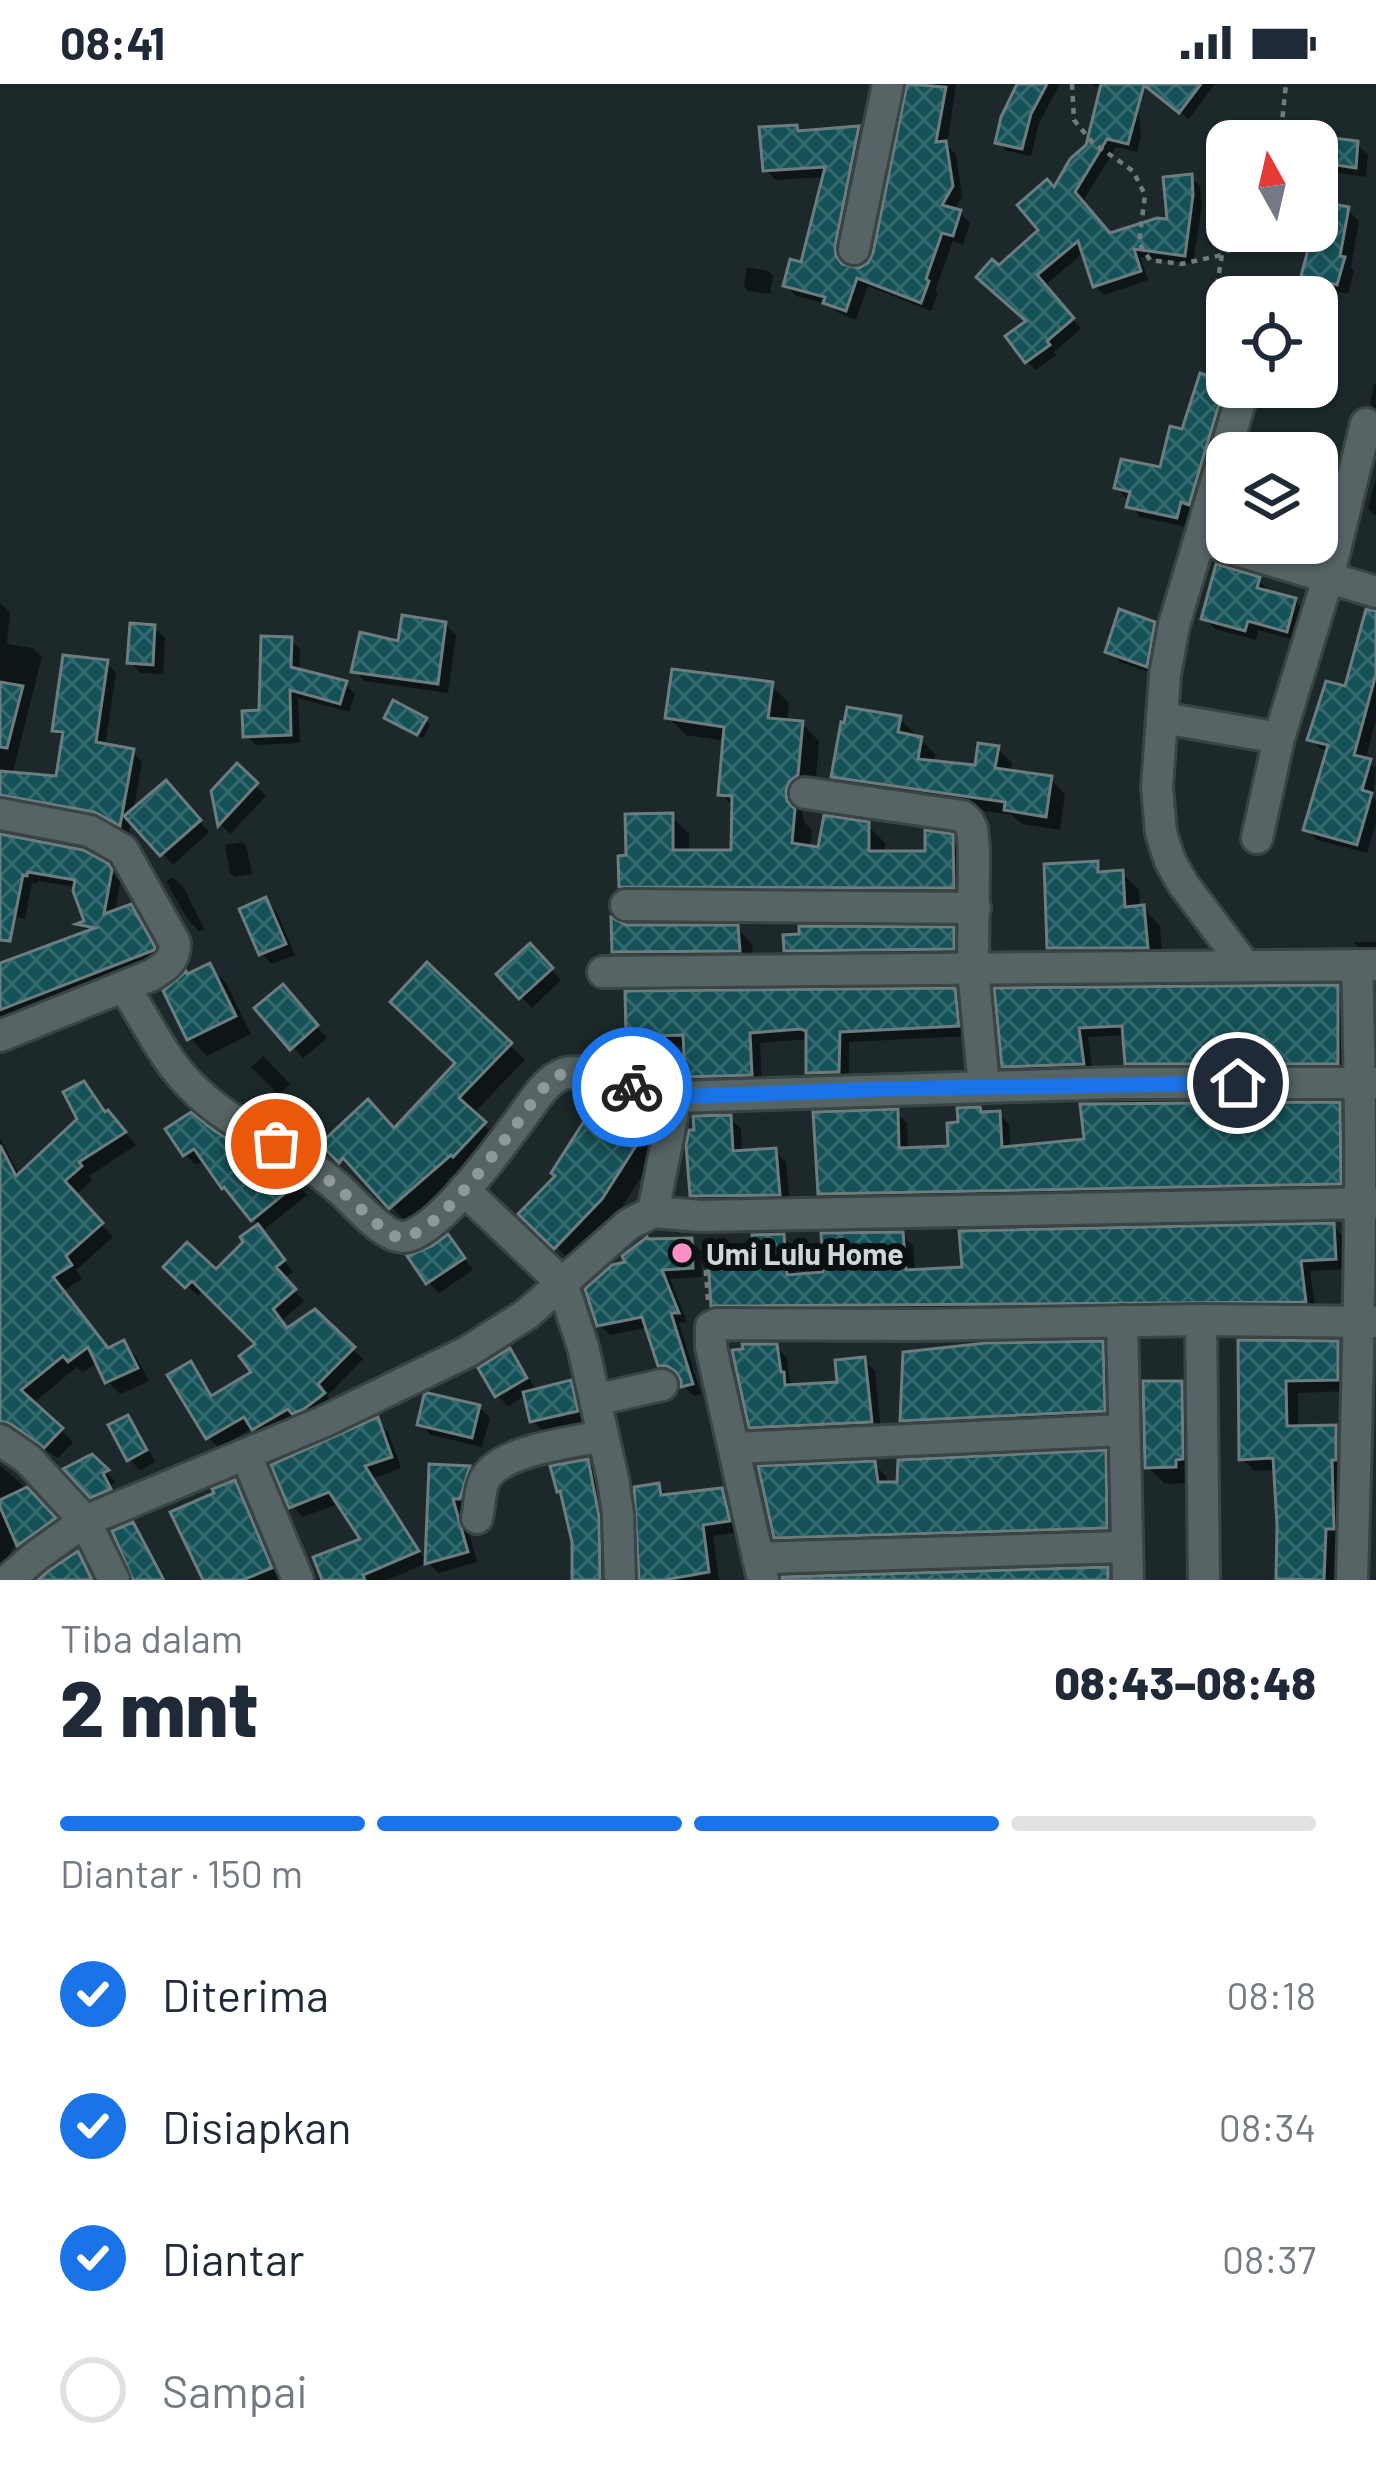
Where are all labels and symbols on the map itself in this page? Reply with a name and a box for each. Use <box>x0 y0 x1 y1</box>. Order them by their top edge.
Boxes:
north arrow <box>1206 120 1338 252</box>
courier <box>572 1027 692 1147</box>
pin <box>1187 1032 1289 1134</box>
pin <box>225 1093 327 1195</box>
place label: Umi Lulu Home <box>706 1235 904 1271</box>
marker: Umi Lulu Home <box>669 1240 695 1266</box>

